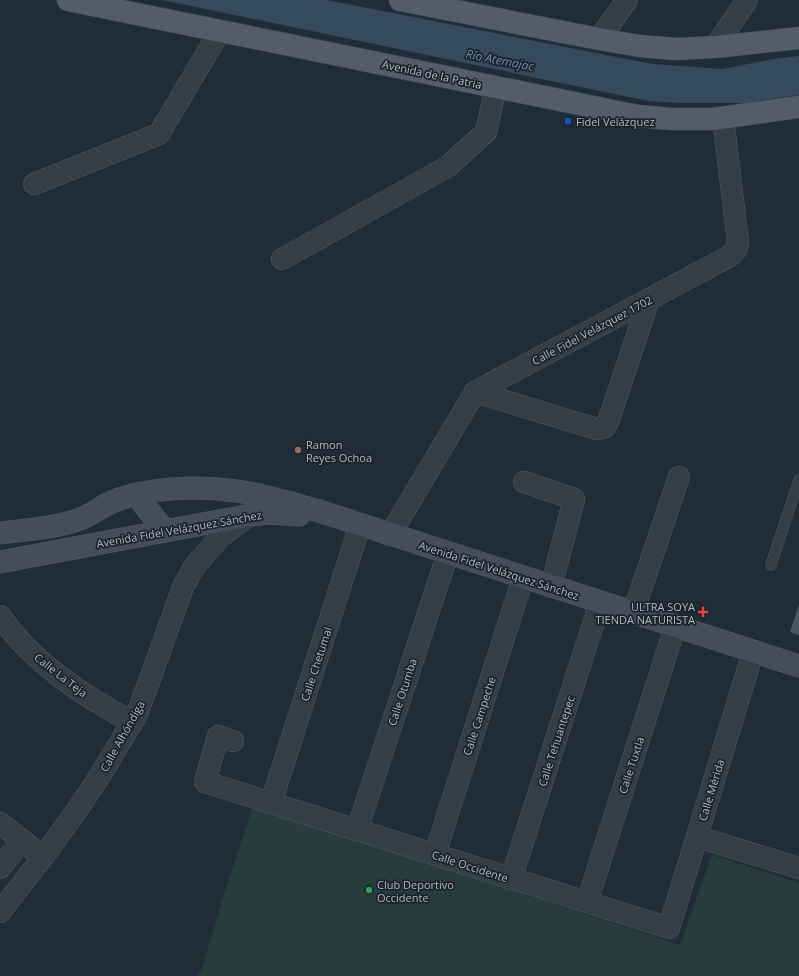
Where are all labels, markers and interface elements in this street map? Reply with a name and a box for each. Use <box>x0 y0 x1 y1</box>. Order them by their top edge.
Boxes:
water label: Río Atemajac <box>465 45 536 75</box>
street label: Avenida de la Patria <box>381 56 483 92</box>
place label: Fidel Velázquez <box>576 114 655 129</box>
marker: Fidel Velázquez <box>563 116 573 126</box>
street label: Calle Fidel Velázquez 1702 <box>529 292 655 368</box>
place label: Ramon Reyes Ochoa <box>306 437 372 465</box>
marker: Ramon Reyes Ochoa <box>293 445 303 455</box>
street label: Avenida Fidel Velázquez Sánchez <box>95 507 263 551</box>
street label: Avenida Fidel Velázquez Sánchez <box>417 537 581 603</box>
place label: ULTRA SOYA TIENDA NATURISTA <box>595 599 695 627</box>
marker: ULTRA SOYA TIENDA NATURISTA <box>698 607 708 617</box>
street label: Calle Chetumal <box>297 625 335 703</box>
street label: Calle La Teja <box>31 650 91 700</box>
street label: Calle Otumba <box>384 656 420 728</box>
street label: Calle Campeche <box>459 675 499 757</box>
street label: Calle Tehuantepec <box>534 694 578 788</box>
street label: Calle Alhóndiga <box>96 698 148 774</box>
street label: Calle Tuxtla <box>615 735 647 795</box>
street label: Calle Mérida <box>694 757 728 823</box>
street label: Calle Occidente <box>430 847 510 885</box>
place label: Club Deportivo Occidente <box>377 877 454 905</box>
marker: Club Deportivo Occidente <box>364 885 374 895</box>

